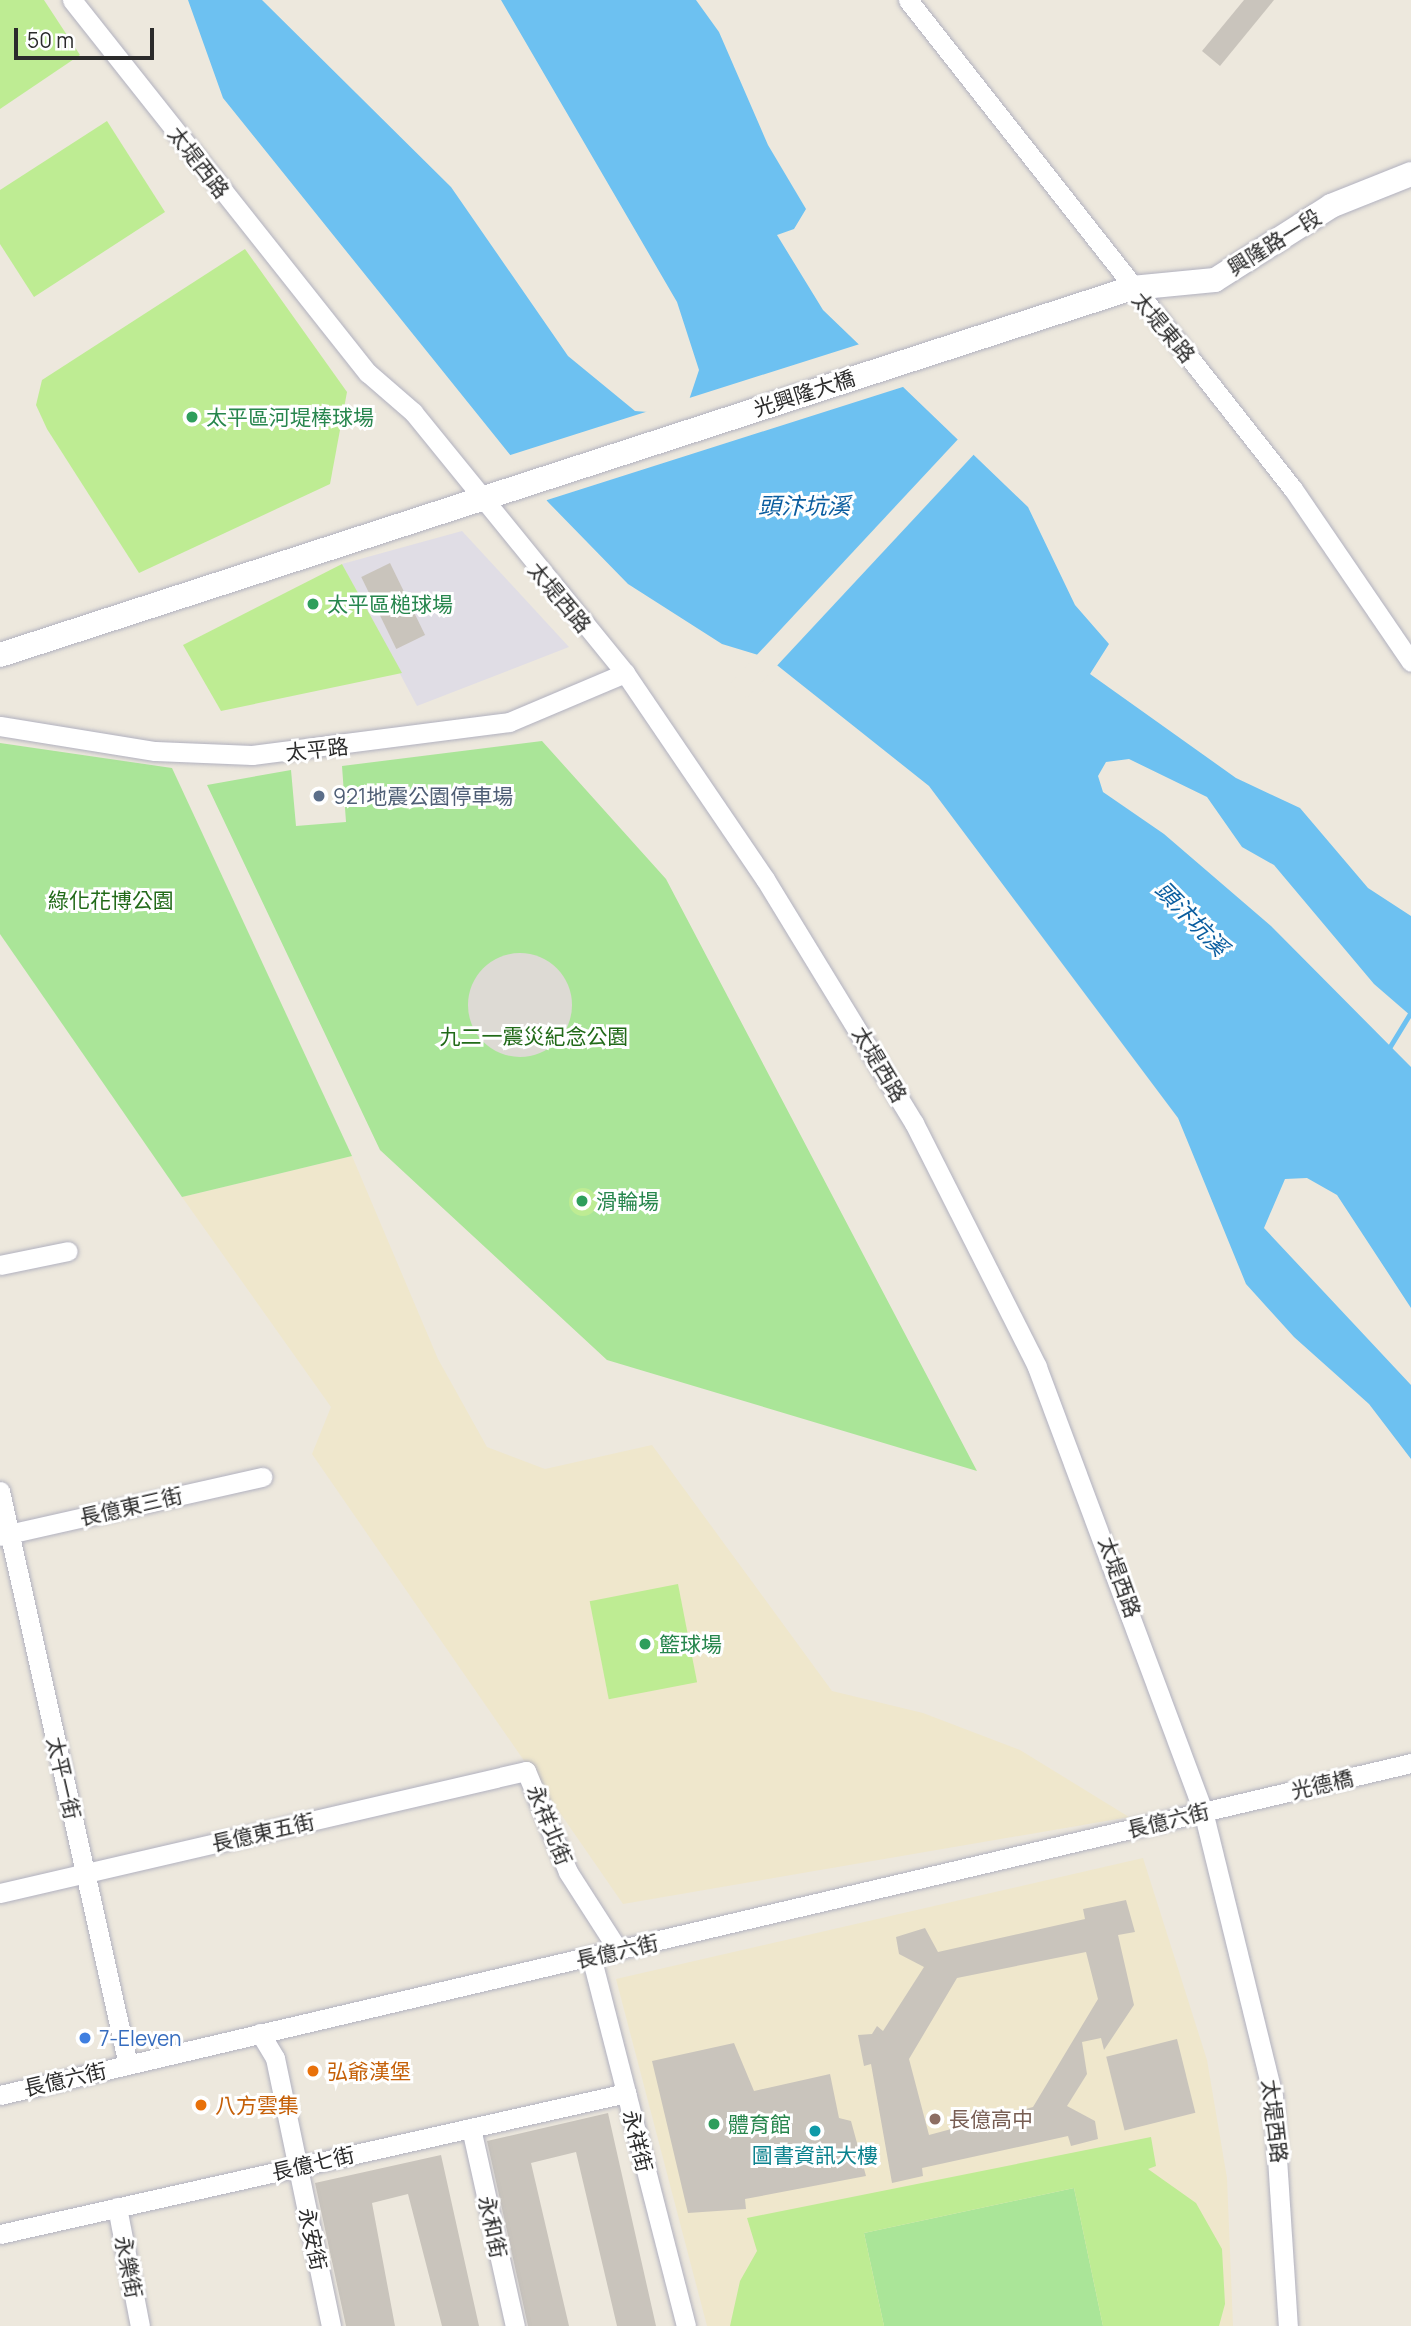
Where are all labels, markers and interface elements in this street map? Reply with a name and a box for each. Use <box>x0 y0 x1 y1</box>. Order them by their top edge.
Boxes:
scale bar <box>18 14 158 58</box>
text: 50 m <box>27 26 74 54</box>
street label: 太堤西路 <box>163 121 235 203</box>
street label: 興隆路一段 <box>1223 203 1325 281</box>
street label: 太堤東路 <box>1127 287 1201 367</box>
street label: 光興隆大橋 <box>750 365 858 421</box>
place label: 太平區河堤棒球場 <box>206 404 374 430</box>
marker: 太平區河堤棒球場 <box>184 409 200 425</box>
water label: 頭汴坑溪 <box>758 491 850 519</box>
street label: 太堤西路 <box>523 557 597 637</box>
place label: 太平區槌球場 <box>327 591 453 617</box>
marker: 太平區槌球場 <box>305 596 321 612</box>
street label: 太平路 <box>284 733 350 765</box>
place label: 921地震公園停車場 <box>333 783 513 809</box>
marker: 921地震公園停車場 <box>311 788 327 804</box>
water label: 頭汴坑溪 <box>1150 875 1234 961</box>
park label: 綠化花博公園 <box>48 887 174 913</box>
street label: 太堤西路 <box>848 1022 912 1106</box>
park label: 九二一震災紀念公園 <box>440 1023 628 1049</box>
place label: 滑輪場 <box>596 1188 659 1214</box>
marker: 滑輪場 <box>574 1193 590 1209</box>
street label: 長億東三街 <box>77 1482 185 1530</box>
street label: 太堤西路 <box>1094 1533 1146 1621</box>
place label: 籃球場 <box>659 1631 722 1657</box>
marker: 籃球場 <box>637 1636 653 1652</box>
street label: 太平一街 <box>42 1734 86 1822</box>
street label: 光德橋 <box>1288 1765 1356 1803</box>
street label: 永祥北街 <box>523 1781 577 1869</box>
street label: 長億六街 <box>1124 1798 1212 1842</box>
street label: 長億東五街 <box>209 1808 317 1856</box>
street label: 長億六街 <box>573 1929 661 1973</box>
place label: 7-Eleven <box>99 2025 181 2051</box>
marker: 7-Eleven <box>77 2030 93 2046</box>
street label: 長億六街 <box>21 2057 109 2101</box>
place label: 弘爺漢堡 <box>327 2058 411 2084</box>
marker: 弘爺漢堡 <box>305 2063 321 2079</box>
street label: 太堤西路 <box>1257 2078 1293 2164</box>
place label: 八方雲集 <box>215 2092 299 2118</box>
marker: 八方雲集 <box>193 2097 209 2113</box>
place label: 長億高中 <box>949 2106 1033 2132</box>
street label: 永祥街 <box>618 2107 658 2175</box>
place label: 體育館 <box>728 2111 791 2137</box>
marker: 長億高中 <box>927 2111 943 2127</box>
marker: 體育館 <box>706 2116 722 2132</box>
marker: 圖書資訊大樓 <box>807 2123 823 2139</box>
street label: 長億七街 <box>269 2141 357 2185</box>
place label: 圖書資訊大樓 <box>752 2142 878 2168</box>
street label: 永和街 <box>474 2194 512 2260</box>
street label: 永安街 <box>294 2206 332 2272</box>
street label: 永樂街 <box>111 2234 147 2300</box>

